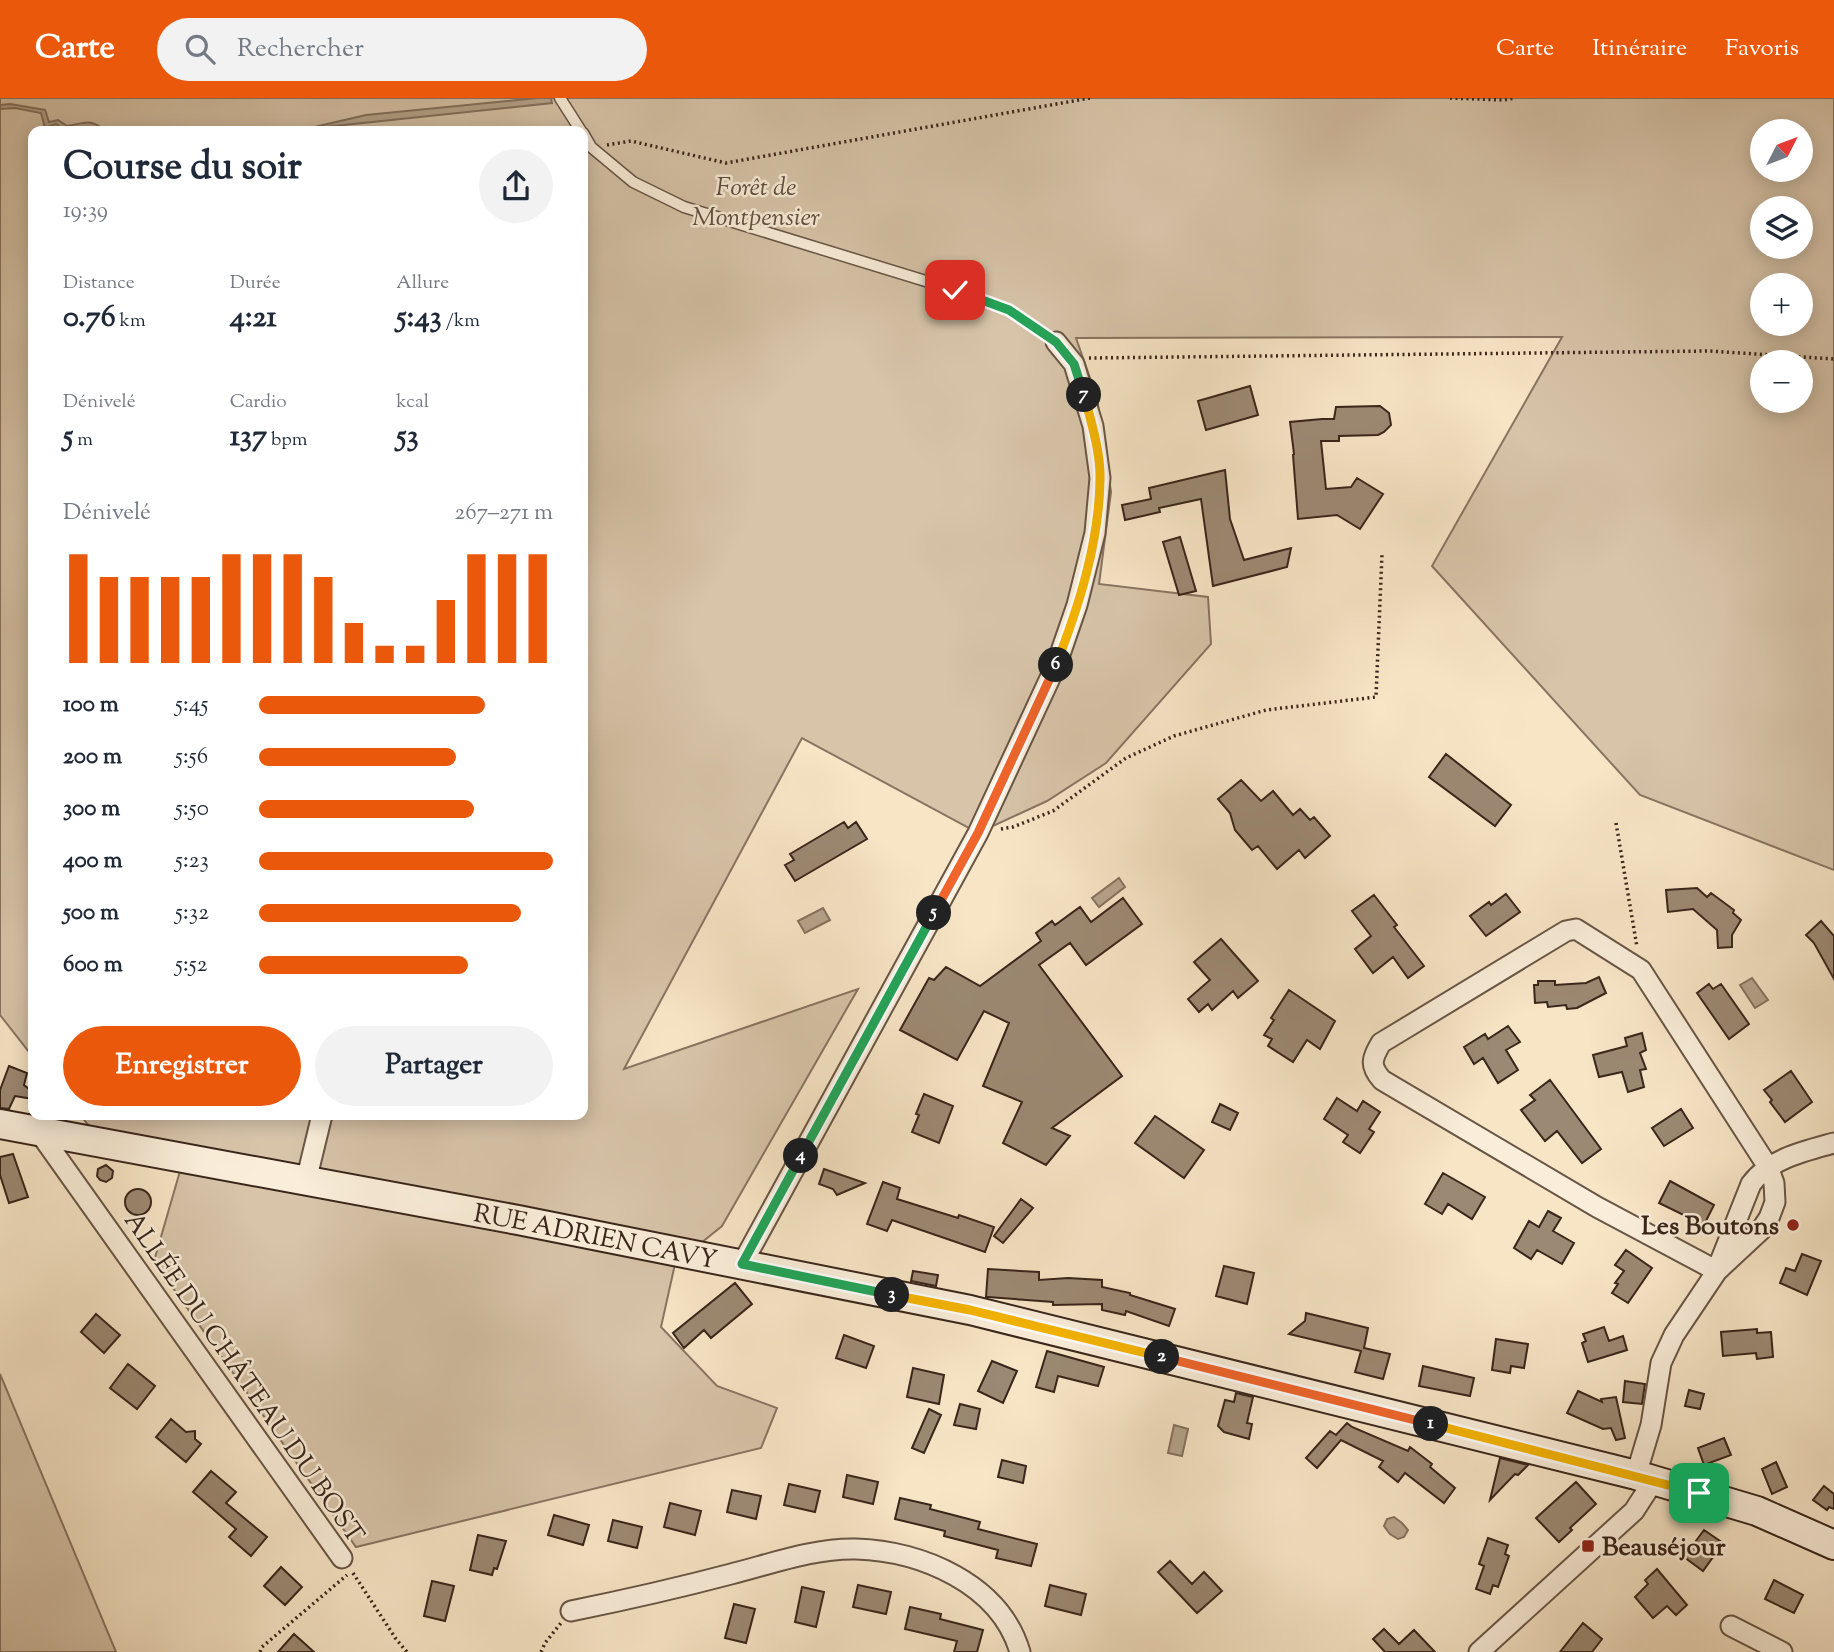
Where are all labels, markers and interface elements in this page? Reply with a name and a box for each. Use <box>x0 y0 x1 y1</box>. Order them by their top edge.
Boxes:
search box <box>157 18 647 81</box>
text: Carte <box>35 25 115 73</box>
icon: search <box>181 30 219 68</box>
text: Rechercher <box>237 31 364 68</box>
text: Carte <box>1496 32 1554 66</box>
text: Itinéraire <box>1592 32 1687 66</box>
text: Favoris <box>1725 32 1799 66</box>
north arrow <box>1750 119 1813 182</box>
map controls <box>1750 119 1813 413</box>
text: Course du soir <box>63 142 302 196</box>
button: share <box>479 149 553 223</box>
park label: Forêt de Montpensier <box>692 170 820 237</box>
text: 19:39 <box>63 195 108 228</box>
button: layers <box>1750 196 1813 259</box>
pin <box>925 260 985 320</box>
text: Distance <box>63 270 135 297</box>
text: Durée <box>230 270 280 297</box>
text: Allure <box>396 270 449 297</box>
icon: check <box>936 271 974 309</box>
button: + <box>1750 273 1813 336</box>
text: 0.76 <box>63 297 116 340</box>
text: 4:21 <box>230 297 277 340</box>
text: 5:43 <box>396 297 442 340</box>
text: km <box>116 308 146 335</box>
text: /km <box>442 308 480 335</box>
button: − <box>1750 350 1813 413</box>
pin: 7 <box>1066 378 1102 412</box>
text: 7 <box>1079 381 1088 408</box>
text: Dénivelé <box>63 389 136 416</box>
text: Cardio <box>230 389 287 416</box>
text: kcal <box>396 389 429 416</box>
text: 5 <box>63 416 73 459</box>
text: 137 <box>230 416 267 459</box>
text: 53 <box>396 416 419 459</box>
text: m <box>73 427 93 454</box>
text: bpm <box>267 427 308 454</box>
text: Dénivelé <box>63 497 151 530</box>
text: 267–271 m <box>454 497 553 530</box>
pin: 6 <box>1038 648 1074 682</box>
text: 6 <box>1051 651 1060 678</box>
text: 100 m <box>63 689 119 722</box>
text: 5:45 <box>175 689 208 722</box>
text: 200 m <box>63 741 122 774</box>
text: 5:56 <box>175 741 208 774</box>
text: 300 m <box>63 793 120 826</box>
text: 5:50 <box>175 793 209 826</box>
text: 400 m <box>63 845 123 878</box>
text: 5:23 <box>175 845 209 878</box>
pin: 5 <box>916 896 951 930</box>
text: 500 m <box>63 897 119 930</box>
text: 5:32 <box>175 897 209 930</box>
text: 5 <box>930 899 937 926</box>
text: 600 m <box>63 949 123 982</box>
text: 5:52 <box>175 949 207 982</box>
button: Enregistrer <box>63 1026 301 1106</box>
button: Partager <box>315 1026 553 1106</box>
pin: 4 <box>784 1138 818 1174</box>
text: 4 <box>796 1142 805 1169</box>
street label: RUE ADRIEN CAVY <box>470 1196 720 1280</box>
street label: ALLÉE DU CHÂTEAU DU BOST <box>114 1205 372 1552</box>
place label: Les Boutons <box>1641 1209 1779 1246</box>
marker: Les Boutons <box>1785 1217 1801 1233</box>
pin: 3 <box>874 1278 910 1312</box>
text: 3 <box>888 1281 895 1308</box>
pin: 2 <box>1144 1340 1180 1374</box>
text: 2 <box>1157 1343 1166 1370</box>
pin: 1 <box>1414 1406 1448 1442</box>
text: 1 <box>1427 1410 1434 1437</box>
pin <box>1669 1463 1729 1523</box>
icon: arrive <box>1680 1474 1718 1512</box>
place label: Beauséjour <box>1602 1530 1726 1567</box>
marker: Beauséjour <box>1580 1538 1596 1554</box>

